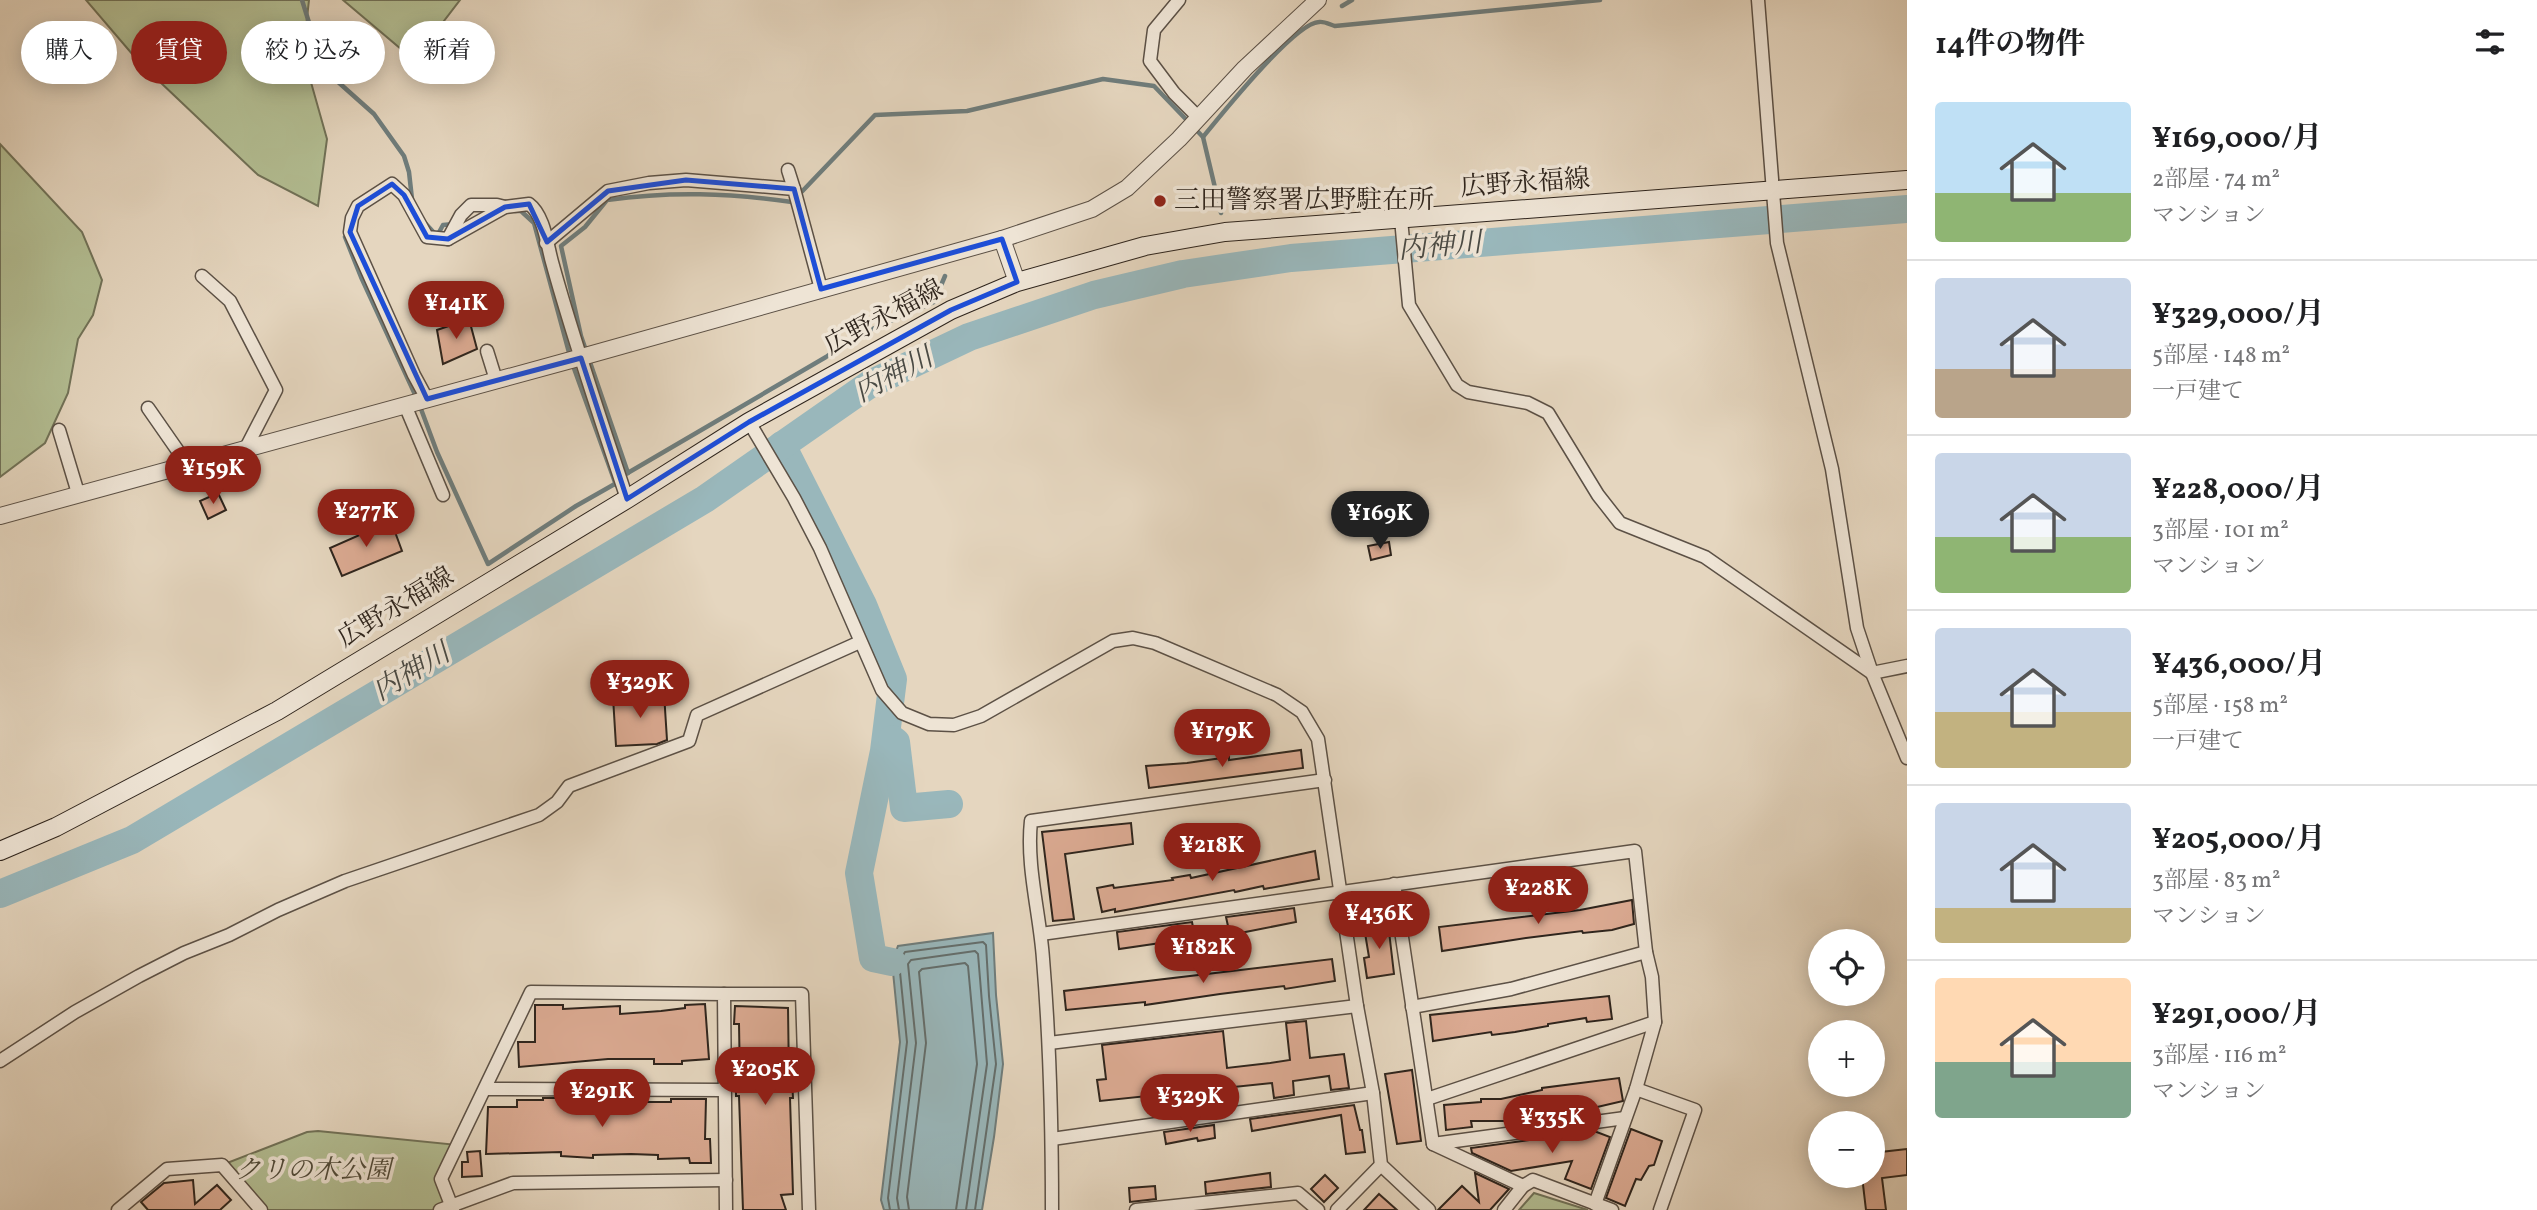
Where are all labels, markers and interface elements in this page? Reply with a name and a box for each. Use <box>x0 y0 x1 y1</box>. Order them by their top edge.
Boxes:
chip: 購入 <box>21 21 117 84</box>
chip: 賃貸 <box>131 21 227 84</box>
chip: 絞り込み <box>241 21 385 84</box>
chip: 新着 <box>399 21 495 84</box>
icon: filters <box>2471 23 2509 61</box>
text: 14件の物件 <box>1935 24 2085 66</box>
text: ¥169,000/月 <box>2152 118 2322 160</box>
icon: home <box>1991 130 2075 214</box>
street label: 広野永福線 <box>1459 162 1591 206</box>
text: 2部屋 · 74 m² <box>2152 164 2280 196</box>
place label: 三田警察署広野駐在所 <box>1174 183 1434 219</box>
marker: 三田警察署広野駐在所 <box>1152 193 1168 209</box>
text: マンション <box>2152 200 2266 232</box>
water label: 内神川 <box>1396 224 1487 270</box>
street label: 広野永福線 <box>818 272 950 364</box>
pin: ¥141K <box>407 282 505 341</box>
text: ¥141K <box>424 288 488 320</box>
text: ¥329,000/月 <box>2152 294 2324 336</box>
icon: home <box>1991 306 2075 390</box>
water label: 内神川 <box>848 338 943 413</box>
text: 5部屋 · 148 m² <box>2152 340 2290 372</box>
text: 一戸建て <box>2152 376 2244 408</box>
pin: ¥159K <box>164 447 262 506</box>
text: ¥159K <box>181 453 245 485</box>
text: ¥228,000/月 <box>2152 469 2324 511</box>
icon: home <box>1991 481 2075 565</box>
pin: ¥277K <box>317 490 415 549</box>
pin: ¥169K <box>1331 491 1429 551</box>
text: ¥277K <box>334 496 398 528</box>
text: ¥169K <box>1347 498 1413 530</box>
text: 3部屋 · 101 m² <box>2152 515 2289 547</box>
text: マンション <box>2152 551 2266 583</box>
street label: 広野永福線 <box>331 559 461 657</box>
water label: 内神川 <box>366 633 461 711</box>
text: ¥436,000/月 <box>2152 644 2326 686</box>
icon: home <box>1991 656 2075 740</box>
pin: ¥329K <box>591 660 689 720</box>
text: ¥329K <box>606 667 674 699</box>
text: 5部屋 · 158 m² <box>2152 690 2288 722</box>
pin: ¥179K <box>1173 710 1271 769</box>
text: ¥179K <box>1190 716 1254 748</box>
text: 一戸建て <box>2152 726 2244 758</box>
text: ¥205,000/月 <box>2152 819 2325 861</box>
pin: ¥218K <box>1163 824 1261 883</box>
text: ¥218K <box>1180 830 1244 862</box>
icon: home <box>1991 831 2075 915</box>
text: 3部屋 · 83 m² <box>2152 865 2280 897</box>
pin: ¥228K <box>1489 866 1587 926</box>
text: ¥228K <box>1504 873 1572 905</box>
pin: ¥436K <box>1330 892 1428 951</box>
text: ¥436K <box>1345 898 1413 930</box>
text: マンション <box>2152 901 2266 933</box>
pin: ¥182K <box>1154 926 1252 985</box>
map controls <box>1808 929 1885 1188</box>
button: locate <box>1808 929 1885 1006</box>
text: ¥182K <box>1171 932 1235 964</box>
text: ¥291,000/月 <box>2152 994 2321 1036</box>
icon: home <box>1991 1006 2075 1090</box>
button: + <box>1808 1020 1885 1097</box>
text: 3部屋 · 116 m² <box>2152 1040 2286 1072</box>
pin: ¥205K <box>716 1048 814 1107</box>
text: ¥205K <box>731 1054 799 1086</box>
pin: ¥291K <box>553 1070 651 1129</box>
pin: ¥329K <box>1141 1074 1239 1134</box>
text: ¥291K <box>570 1076 634 1108</box>
text: マンション <box>2152 1076 2266 1108</box>
text: ¥329K <box>1156 1081 1224 1113</box>
pin: ¥335K <box>1503 1096 1601 1155</box>
text: ¥335K <box>1519 1102 1585 1134</box>
button: − <box>1808 1111 1885 1188</box>
park label: クリの木公園 <box>235 1153 395 1189</box>

